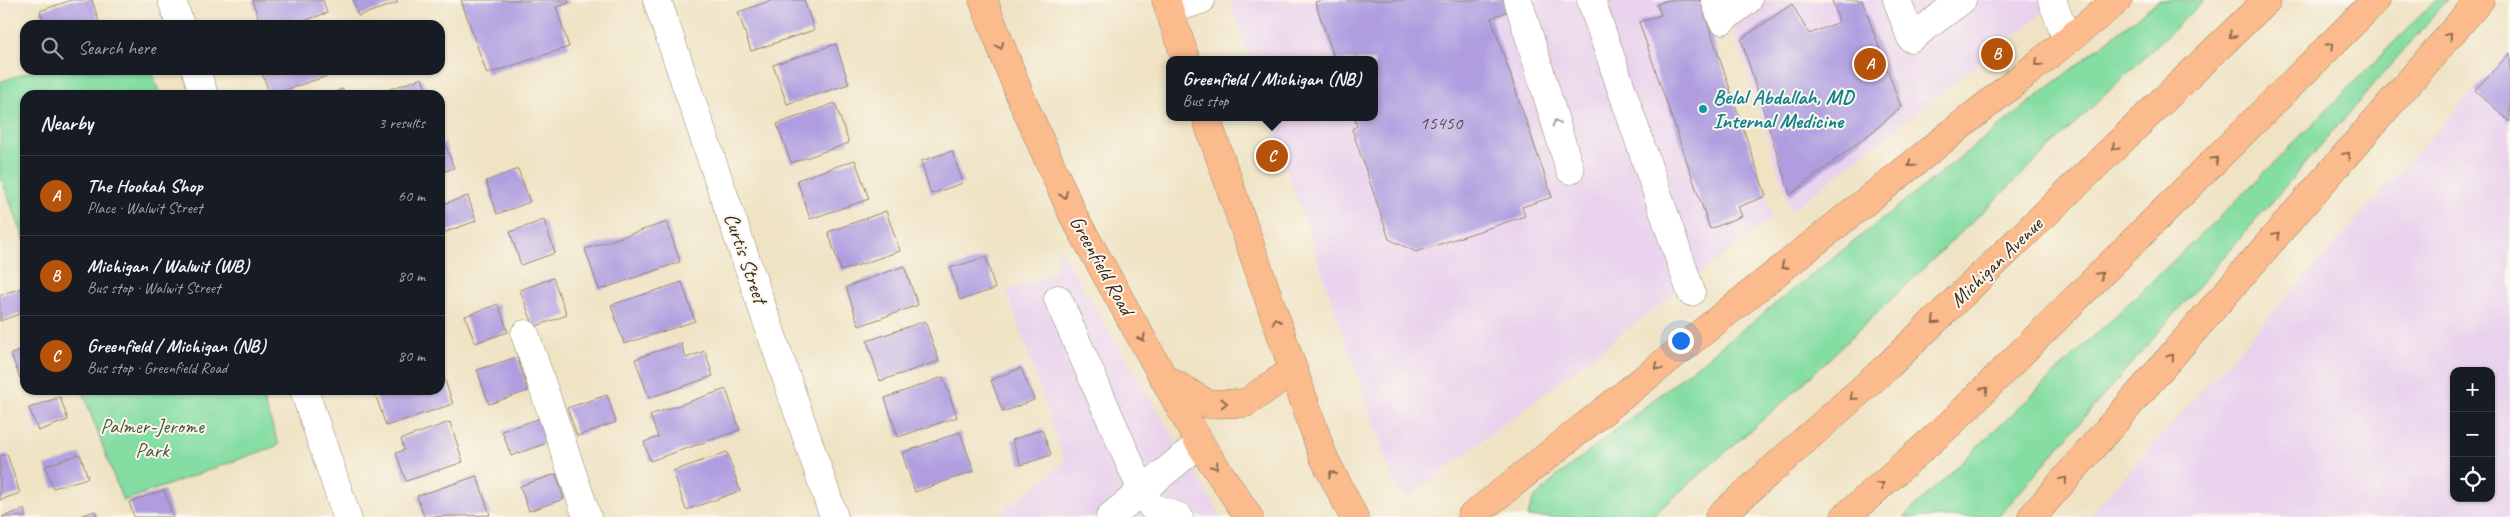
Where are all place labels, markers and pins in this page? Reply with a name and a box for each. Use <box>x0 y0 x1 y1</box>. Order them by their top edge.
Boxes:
pin: B <box>1981 35 2013 73</box>
pin: A <box>1854 45 1886 83</box>
place label: Belal Abdallah, MD Internal Medicine <box>1713 84 1855 134</box>
marker: Belal Abdallah, MD Internal Medicine <box>1697 103 1709 115</box>
pin: C <box>1256 137 1288 175</box>

